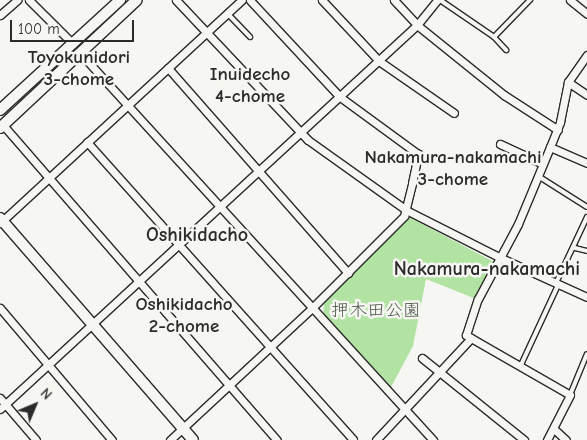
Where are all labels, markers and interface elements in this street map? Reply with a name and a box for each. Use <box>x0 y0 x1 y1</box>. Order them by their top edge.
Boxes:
scale bar <box>12 10 136 42</box>
text: 100 m <box>18 20 60 38</box>
district label: Toyokunidori 3-chome <box>28 47 130 91</box>
district label: Inuidecho 4-chome <box>210 64 290 108</box>
district label: Nakamura-nakamachi 3-chome <box>364 147 542 191</box>
district label: Oshikidacho <box>146 222 248 246</box>
district label: Nakamura-nakamachi <box>394 256 580 280</box>
district label: Oshikidacho 2-chome <box>135 294 233 338</box>
park label: 押木田公園 <box>331 300 421 322</box>
north arrow <box>10 380 60 430</box>
text: N <box>37 385 55 403</box>

